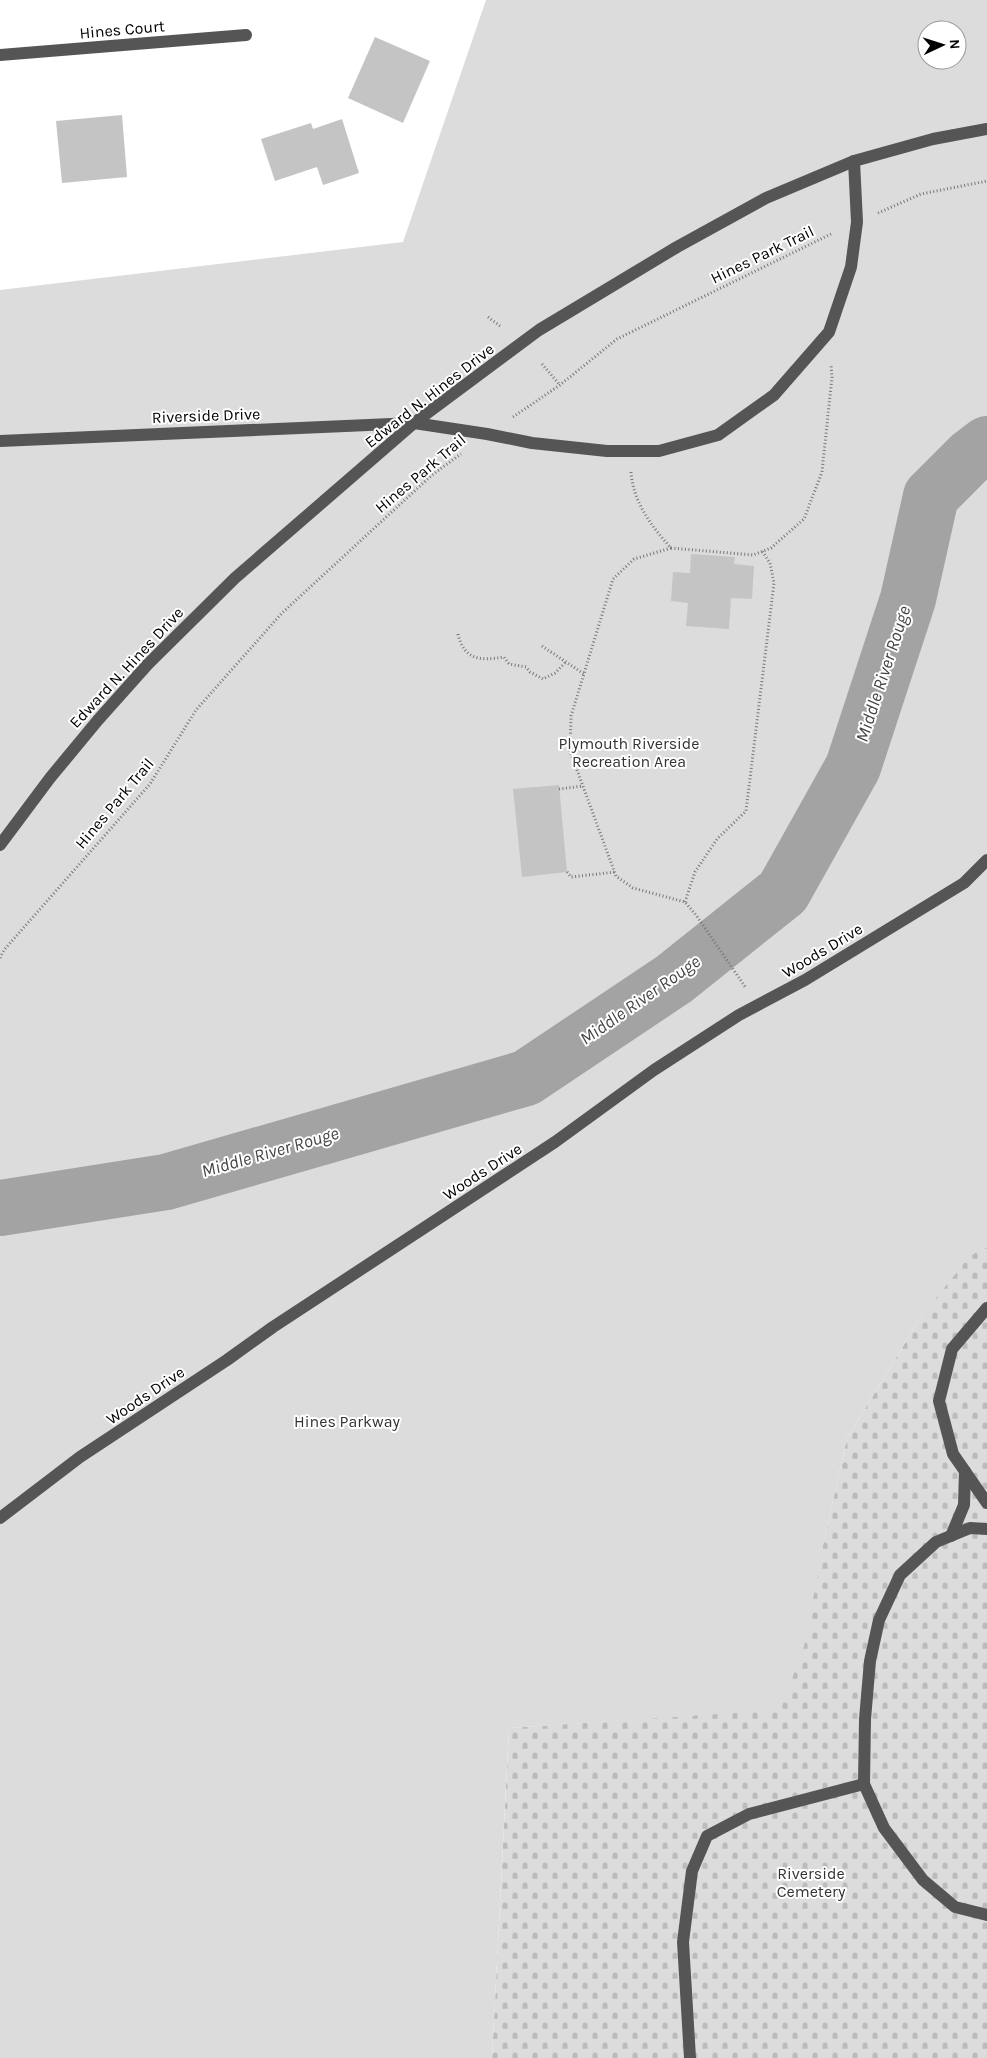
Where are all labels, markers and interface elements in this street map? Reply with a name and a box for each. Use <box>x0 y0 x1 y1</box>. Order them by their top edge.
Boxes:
street label: Hines Court <box>79 16 166 43</box>
north arrow <box>917 20 967 70</box>
text: N <box>946 39 963 50</box>
street label: Hines Park Trail <box>707 221 817 288</box>
street label: Edward N. Hines Drive <box>361 339 498 452</box>
street label: Riverside Drive <box>151 404 261 427</box>
street label: Hines Park Trail <box>371 430 470 517</box>
street label: Edward N. Hines Drive <box>65 603 187 732</box>
water label: Middle River Rouge <box>851 603 915 745</box>
park label: Plymouth Riverside Recreation Area <box>558 734 700 771</box>
street label: Hines Park Trail <box>71 754 158 853</box>
street label: Woods Drive <box>779 919 866 982</box>
water label: Middle River Rouge <box>576 950 704 1050</box>
water label: Middle River Rouge <box>199 1122 341 1182</box>
street label: Woods Drive <box>439 1139 525 1204</box>
street label: Woods Drive <box>103 1362 188 1429</box>
park label: Hines Parkway <box>294 1412 400 1431</box>
park label: Riverside Cemetery <box>777 1864 846 1901</box>

